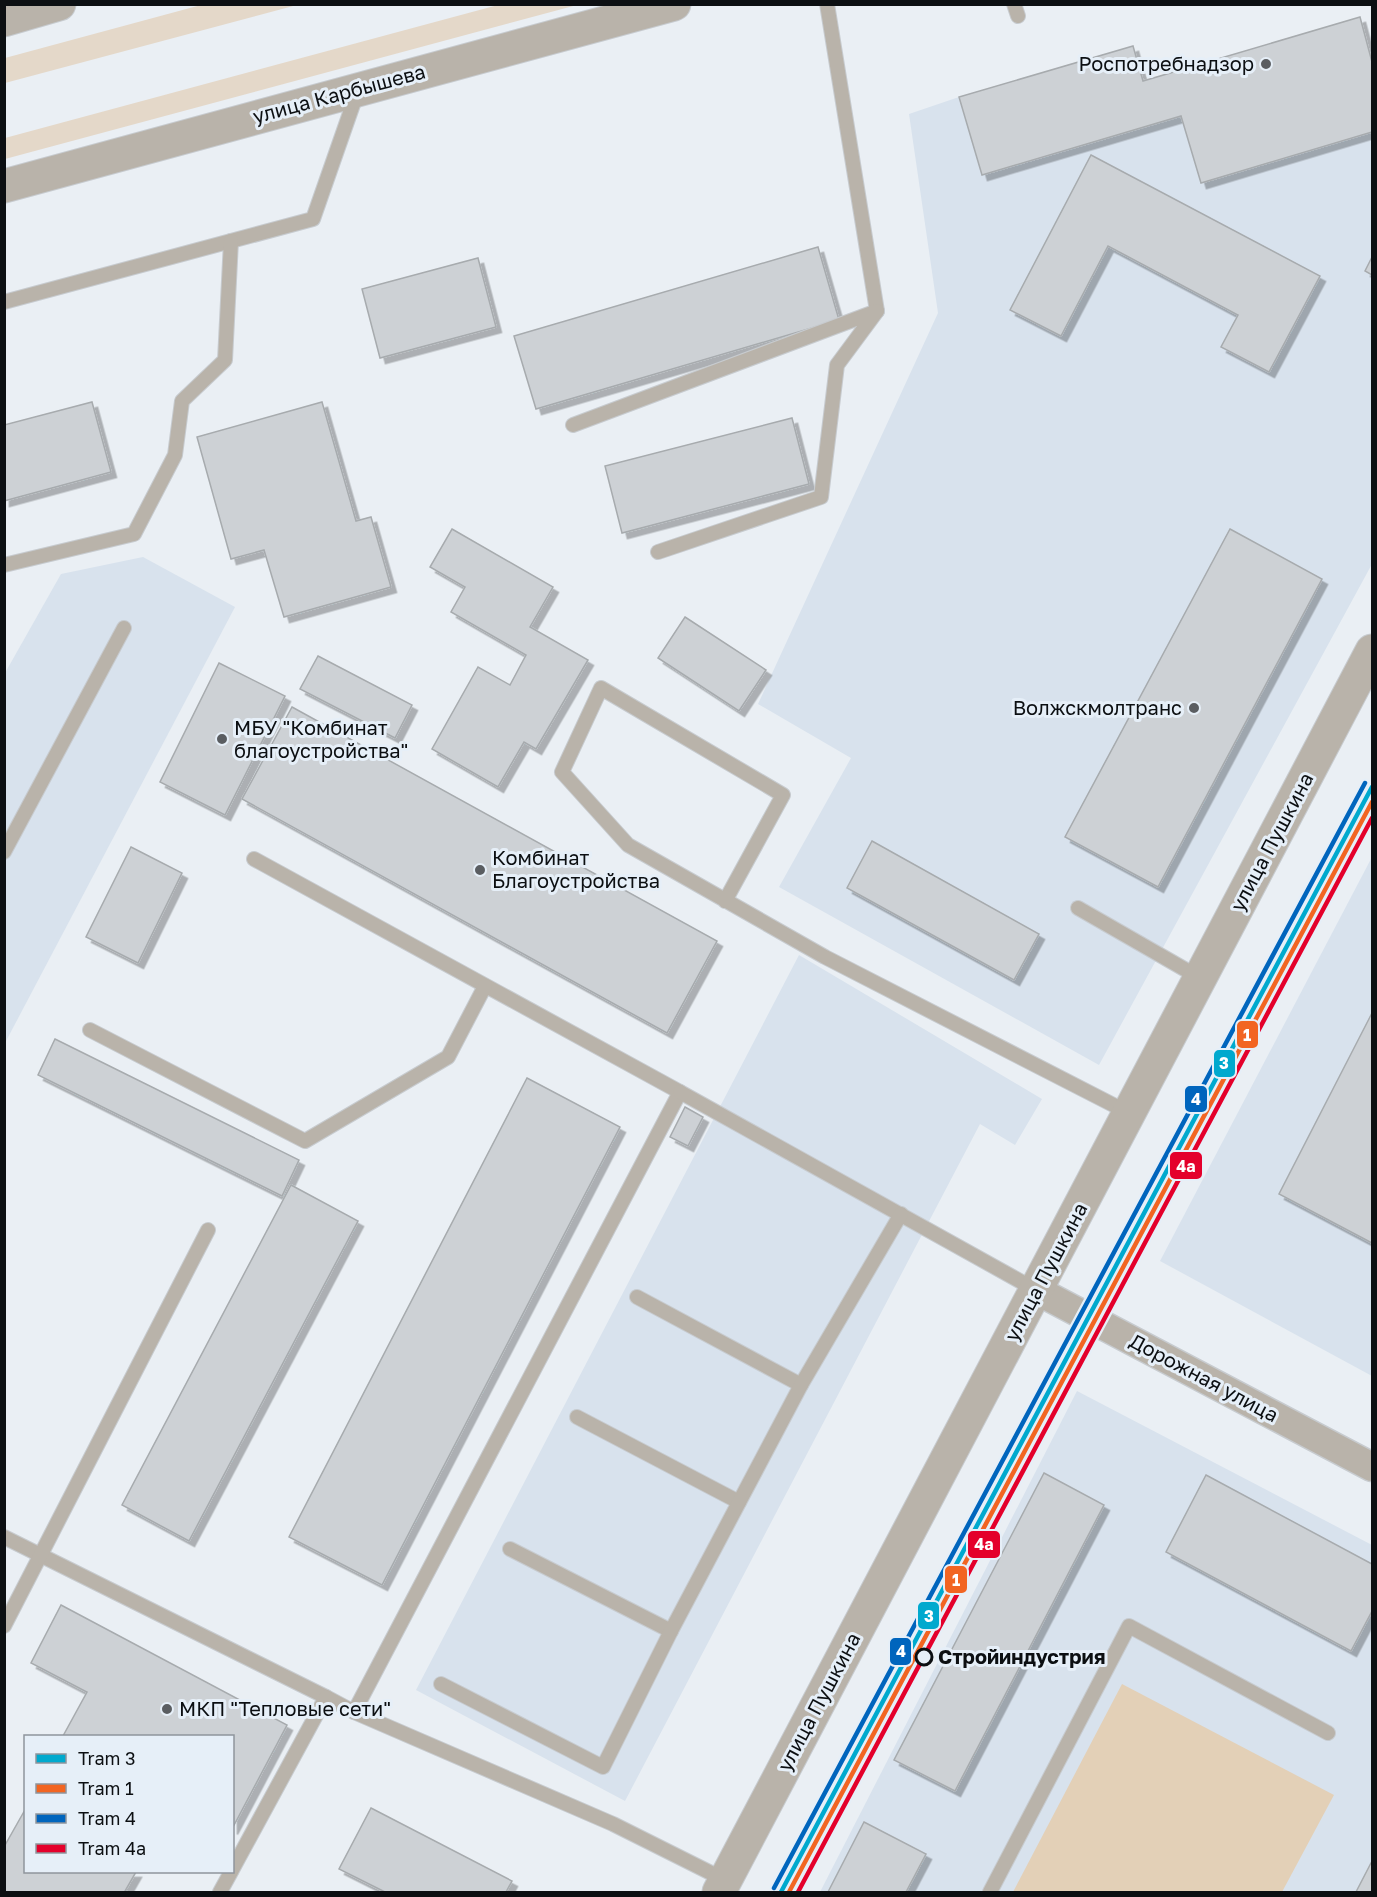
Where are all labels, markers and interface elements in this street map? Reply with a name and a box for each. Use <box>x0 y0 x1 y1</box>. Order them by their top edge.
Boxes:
place label: Роспотребнадзор <box>1078 51 1254 75</box>
marker: Роспотребнадзор <box>1259 57 1273 71</box>
street label: улица Карбышева <box>250 58 428 128</box>
place label: Волжскмолтранс <box>1013 695 1182 719</box>
marker: Волжскмолтранс <box>1187 701 1201 715</box>
place label: МБУ "Комбинат благоустройства" <box>234 715 408 762</box>
marker: МБУ "Комбинат благоустройства" <box>215 732 229 746</box>
street label: улица Пушкина <box>1225 768 1318 915</box>
place label: Комбинат Благоустройства <box>492 845 660 892</box>
marker: Комбинат Благоустройства <box>473 863 487 877</box>
line badge: 1 <box>1236 1020 1259 1049</box>
text: 1 <box>1243 1025 1251 1045</box>
line badge: 3 <box>1213 1049 1236 1078</box>
text: 3 <box>1219 1053 1229 1073</box>
line badge: 4 <box>1184 1085 1208 1113</box>
text: 4 <box>1191 1089 1201 1109</box>
line badge: 4а <box>1169 1151 1203 1180</box>
text: 4а <box>1176 1156 1196 1176</box>
street label: улица Пушкина <box>999 1198 1092 1345</box>
street label: Дорожная улица <box>1126 1328 1283 1426</box>
line badge: 4а <box>967 1530 1001 1559</box>
text: 4а <box>974 1534 994 1554</box>
line badge: 1 <box>944 1565 968 1594</box>
text: 1 <box>952 1570 960 1590</box>
line badge: 3 <box>917 1601 940 1630</box>
text: 3 <box>924 1606 934 1626</box>
street label: улица Пушкина <box>772 1628 865 1775</box>
line badge: 4 <box>889 1637 912 1666</box>
text: 4 <box>896 1641 906 1661</box>
place label: Стройиндустрия <box>938 1644 1105 1668</box>
marker: Стройиндустрия <box>915 1648 933 1666</box>
place label: МКП "Тепловые сети" <box>179 1696 391 1720</box>
marker: МКП "Тепловые сети" <box>160 1702 174 1716</box>
legend <box>24 1735 234 1873</box>
text: Tram 3 <box>78 1747 136 1769</box>
text: Tram 1 <box>78 1777 134 1799</box>
text: Tram 4 <box>78 1807 136 1829</box>
text: Tram 4а <box>78 1837 146 1859</box>

